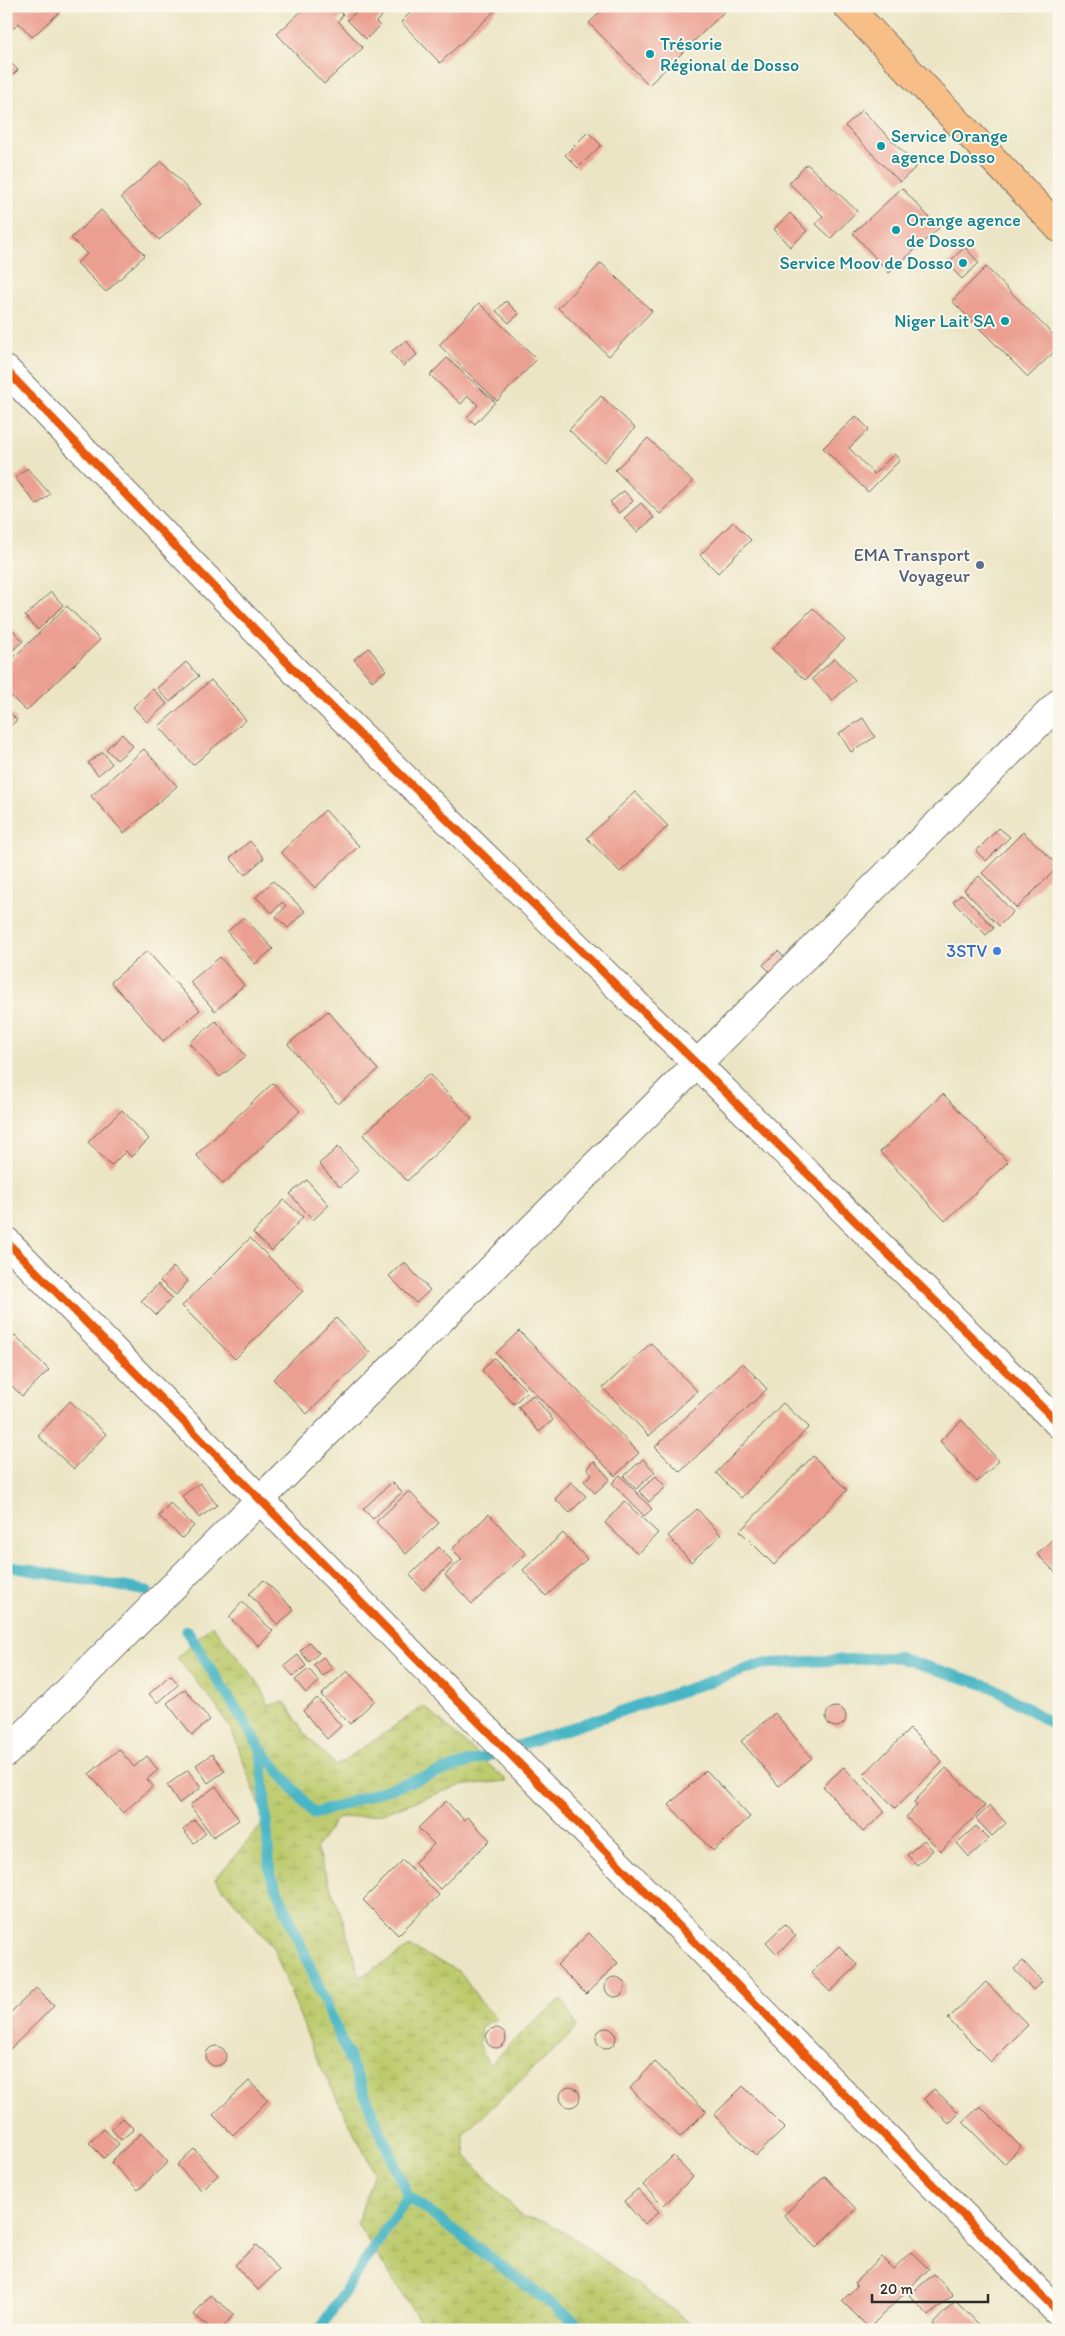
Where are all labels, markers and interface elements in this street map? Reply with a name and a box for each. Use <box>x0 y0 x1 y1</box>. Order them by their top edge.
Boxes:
place label: Trésorie Régional de Dosso <box>660 33 799 76</box>
marker: Trésorie Régional de Dosso <box>644 48 656 60</box>
place label: Service Orange agence Dosso <box>891 125 1008 168</box>
marker: Service Orange agence Dosso <box>875 140 887 152</box>
place label: Orange agence de Dosso <box>906 209 1021 252</box>
marker: Orange agence de Dosso <box>890 224 902 236</box>
place label: Service Moov de Dosso <box>779 252 953 274</box>
marker: Service Moov de Dosso <box>957 257 969 269</box>
place label: Niger Lait SA <box>894 310 995 332</box>
marker: Niger Lait SA <box>999 315 1011 327</box>
place label: EMA Transport Voyageur <box>854 544 971 587</box>
marker: EMA Transport Voyageur <box>974 559 986 571</box>
place label: 3STV <box>946 940 987 962</box>
marker: 3STV <box>991 945 1003 957</box>
scale bar <box>872 2271 989 2303</box>
text: 20 m <box>880 2280 914 2298</box>

